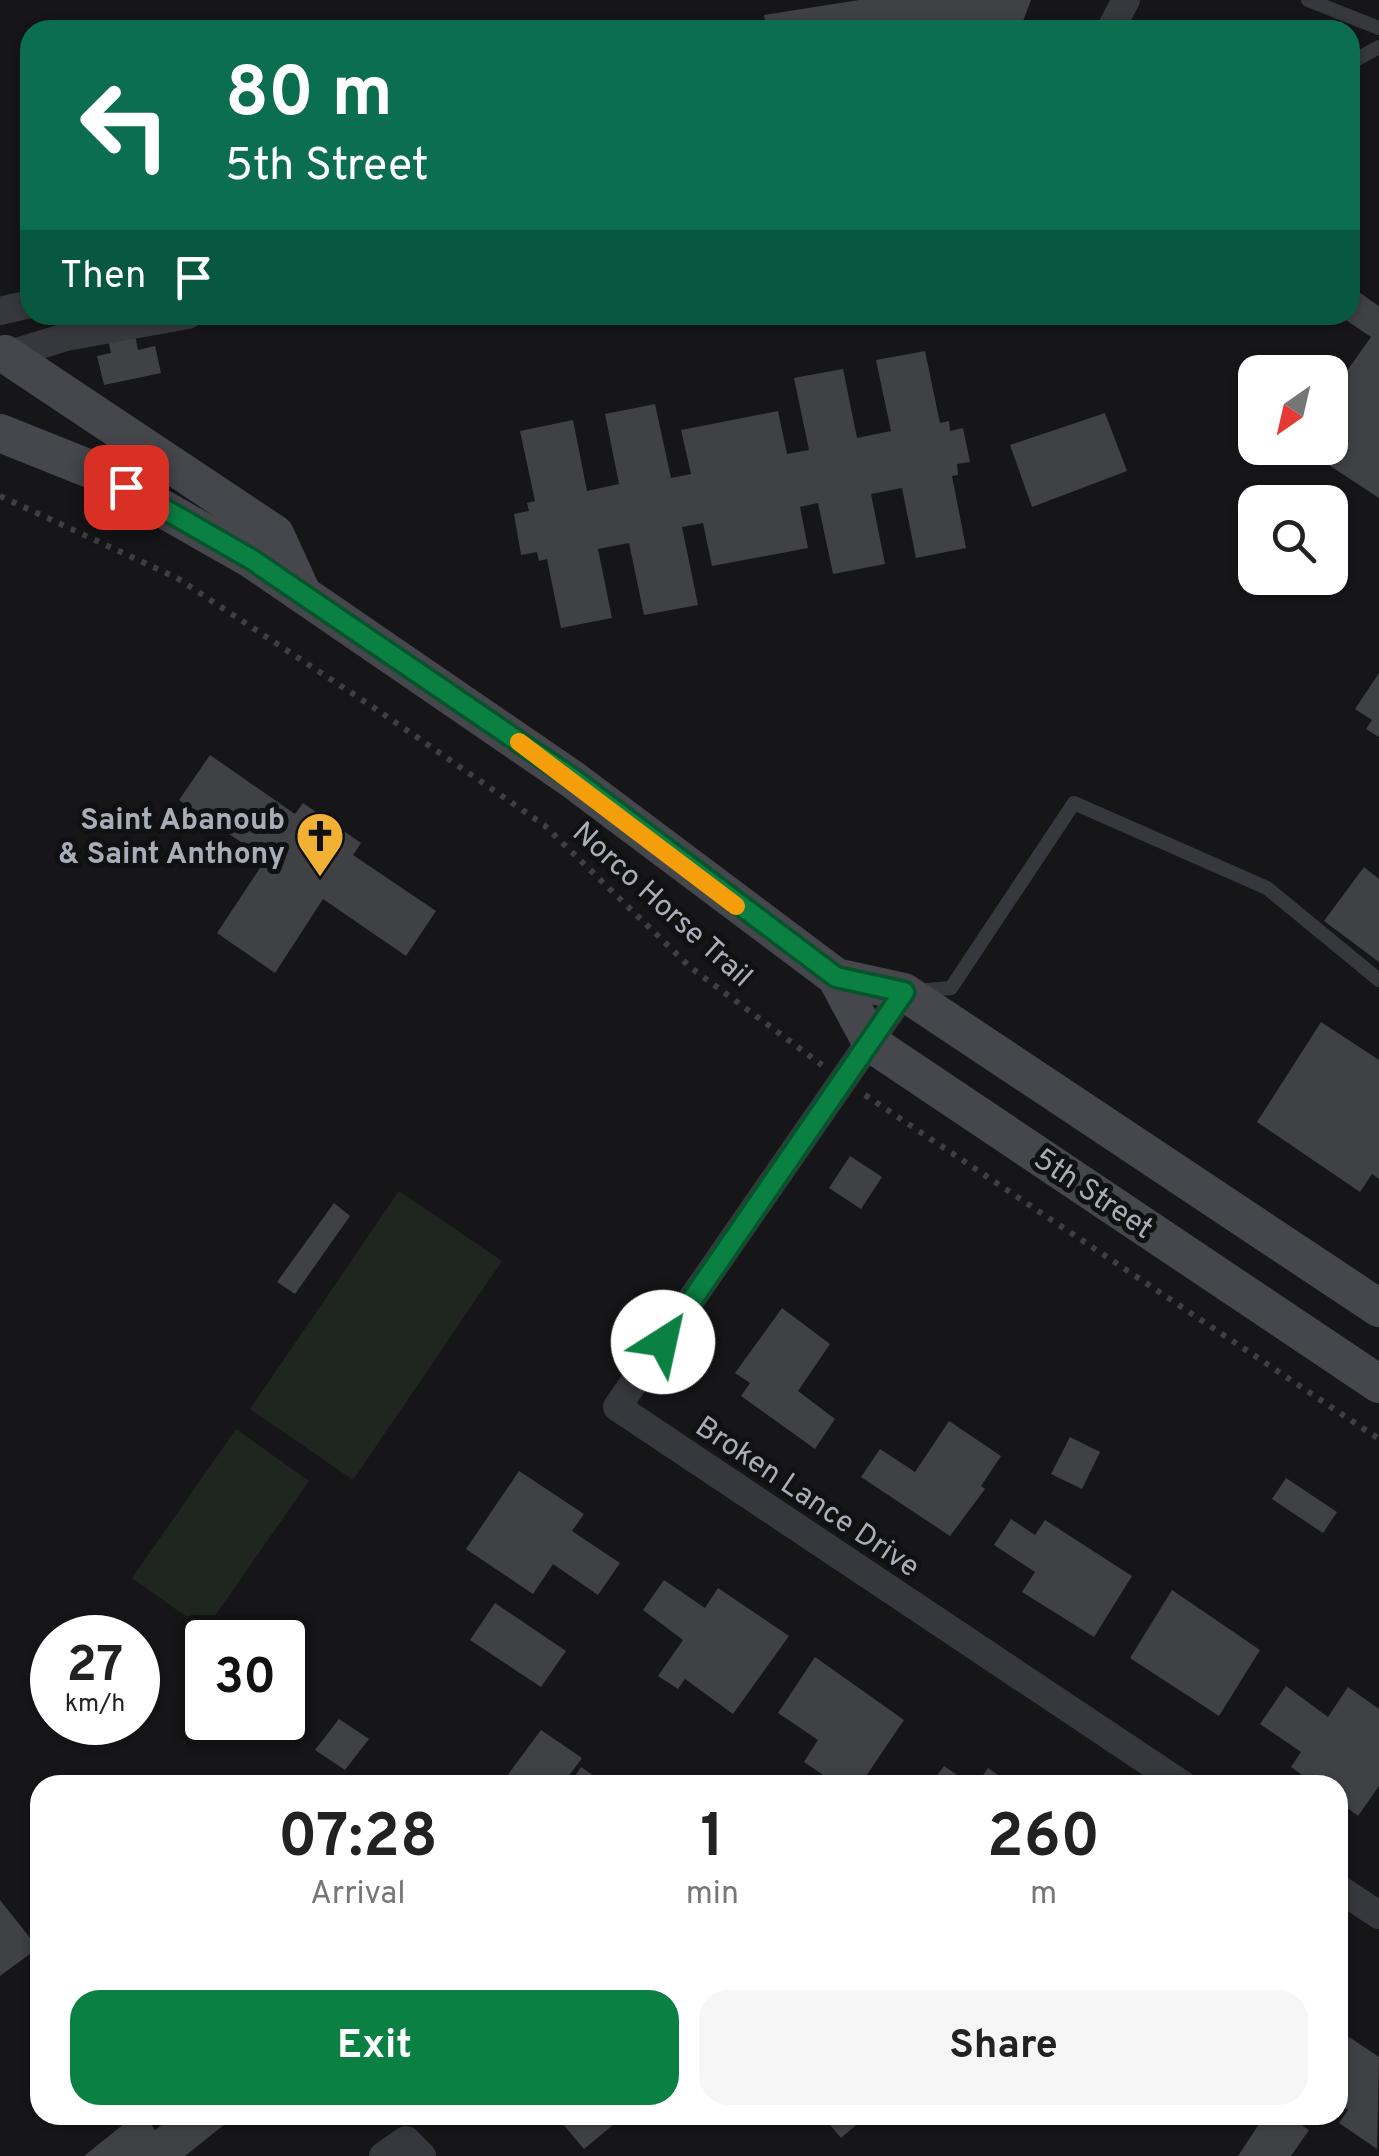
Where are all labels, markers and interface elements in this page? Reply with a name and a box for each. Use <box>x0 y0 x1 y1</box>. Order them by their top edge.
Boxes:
text: 80 m <box>225 52 393 141</box>
icon: left <box>60 60 190 190</box>
text: 5th Street <box>225 139 429 196</box>
icon: arrive <box>166 250 221 305</box>
text: Then <box>60 253 146 302</box>
north arrow <box>1238 355 1348 465</box>
map controls <box>1238 355 1348 595</box>
pin <box>84 445 169 530</box>
icon: arrive <box>99 460 154 515</box>
button: search <box>1238 485 1348 595</box>
place label: Saint Abanoub & Saint Anthony <box>58 803 285 874</box>
church icon: Saint Abanoub & Saint Anthony <box>294 810 346 878</box>
street label: Norco Horse Trail <box>564 815 759 996</box>
street label: 5th Street <box>1026 1142 1159 1248</box>
position arrow <box>611 1290 715 1394</box>
street label: Broken Lance Drive <box>687 1409 926 1587</box>
speed limit sign: 30 <box>180 1615 310 1745</box>
text: 27 <box>67 1636 123 1699</box>
text: km/h <box>65 1689 125 1721</box>
text: 07:28 <box>278 1802 438 1878</box>
text: 1 <box>700 1802 724 1878</box>
text: 260 <box>987 1802 1100 1878</box>
text: Arrival <box>310 1875 406 1915</box>
text: min <box>686 1875 739 1915</box>
text: m <box>1030 1875 1057 1915</box>
button: Exit <box>70 1990 679 2105</box>
button: Share <box>699 1990 1308 2105</box>

